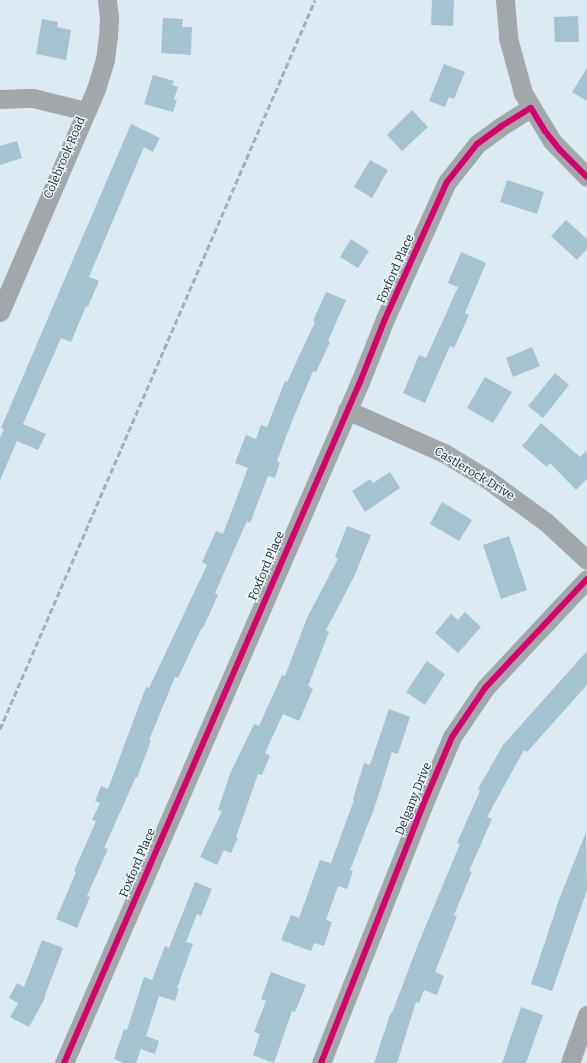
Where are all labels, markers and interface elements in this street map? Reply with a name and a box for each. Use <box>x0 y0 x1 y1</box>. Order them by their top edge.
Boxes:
street label: Colebrook Road <box>41 115 89 201</box>
street label: Foxford Place <box>374 232 418 306</box>
street label: Castlerock Drive <box>431 444 517 504</box>
street label: Foxford Place <box>246 529 288 603</box>
street label: Delgany Drive <box>393 760 435 838</box>
street label: Foxford Place <box>117 826 159 900</box>

